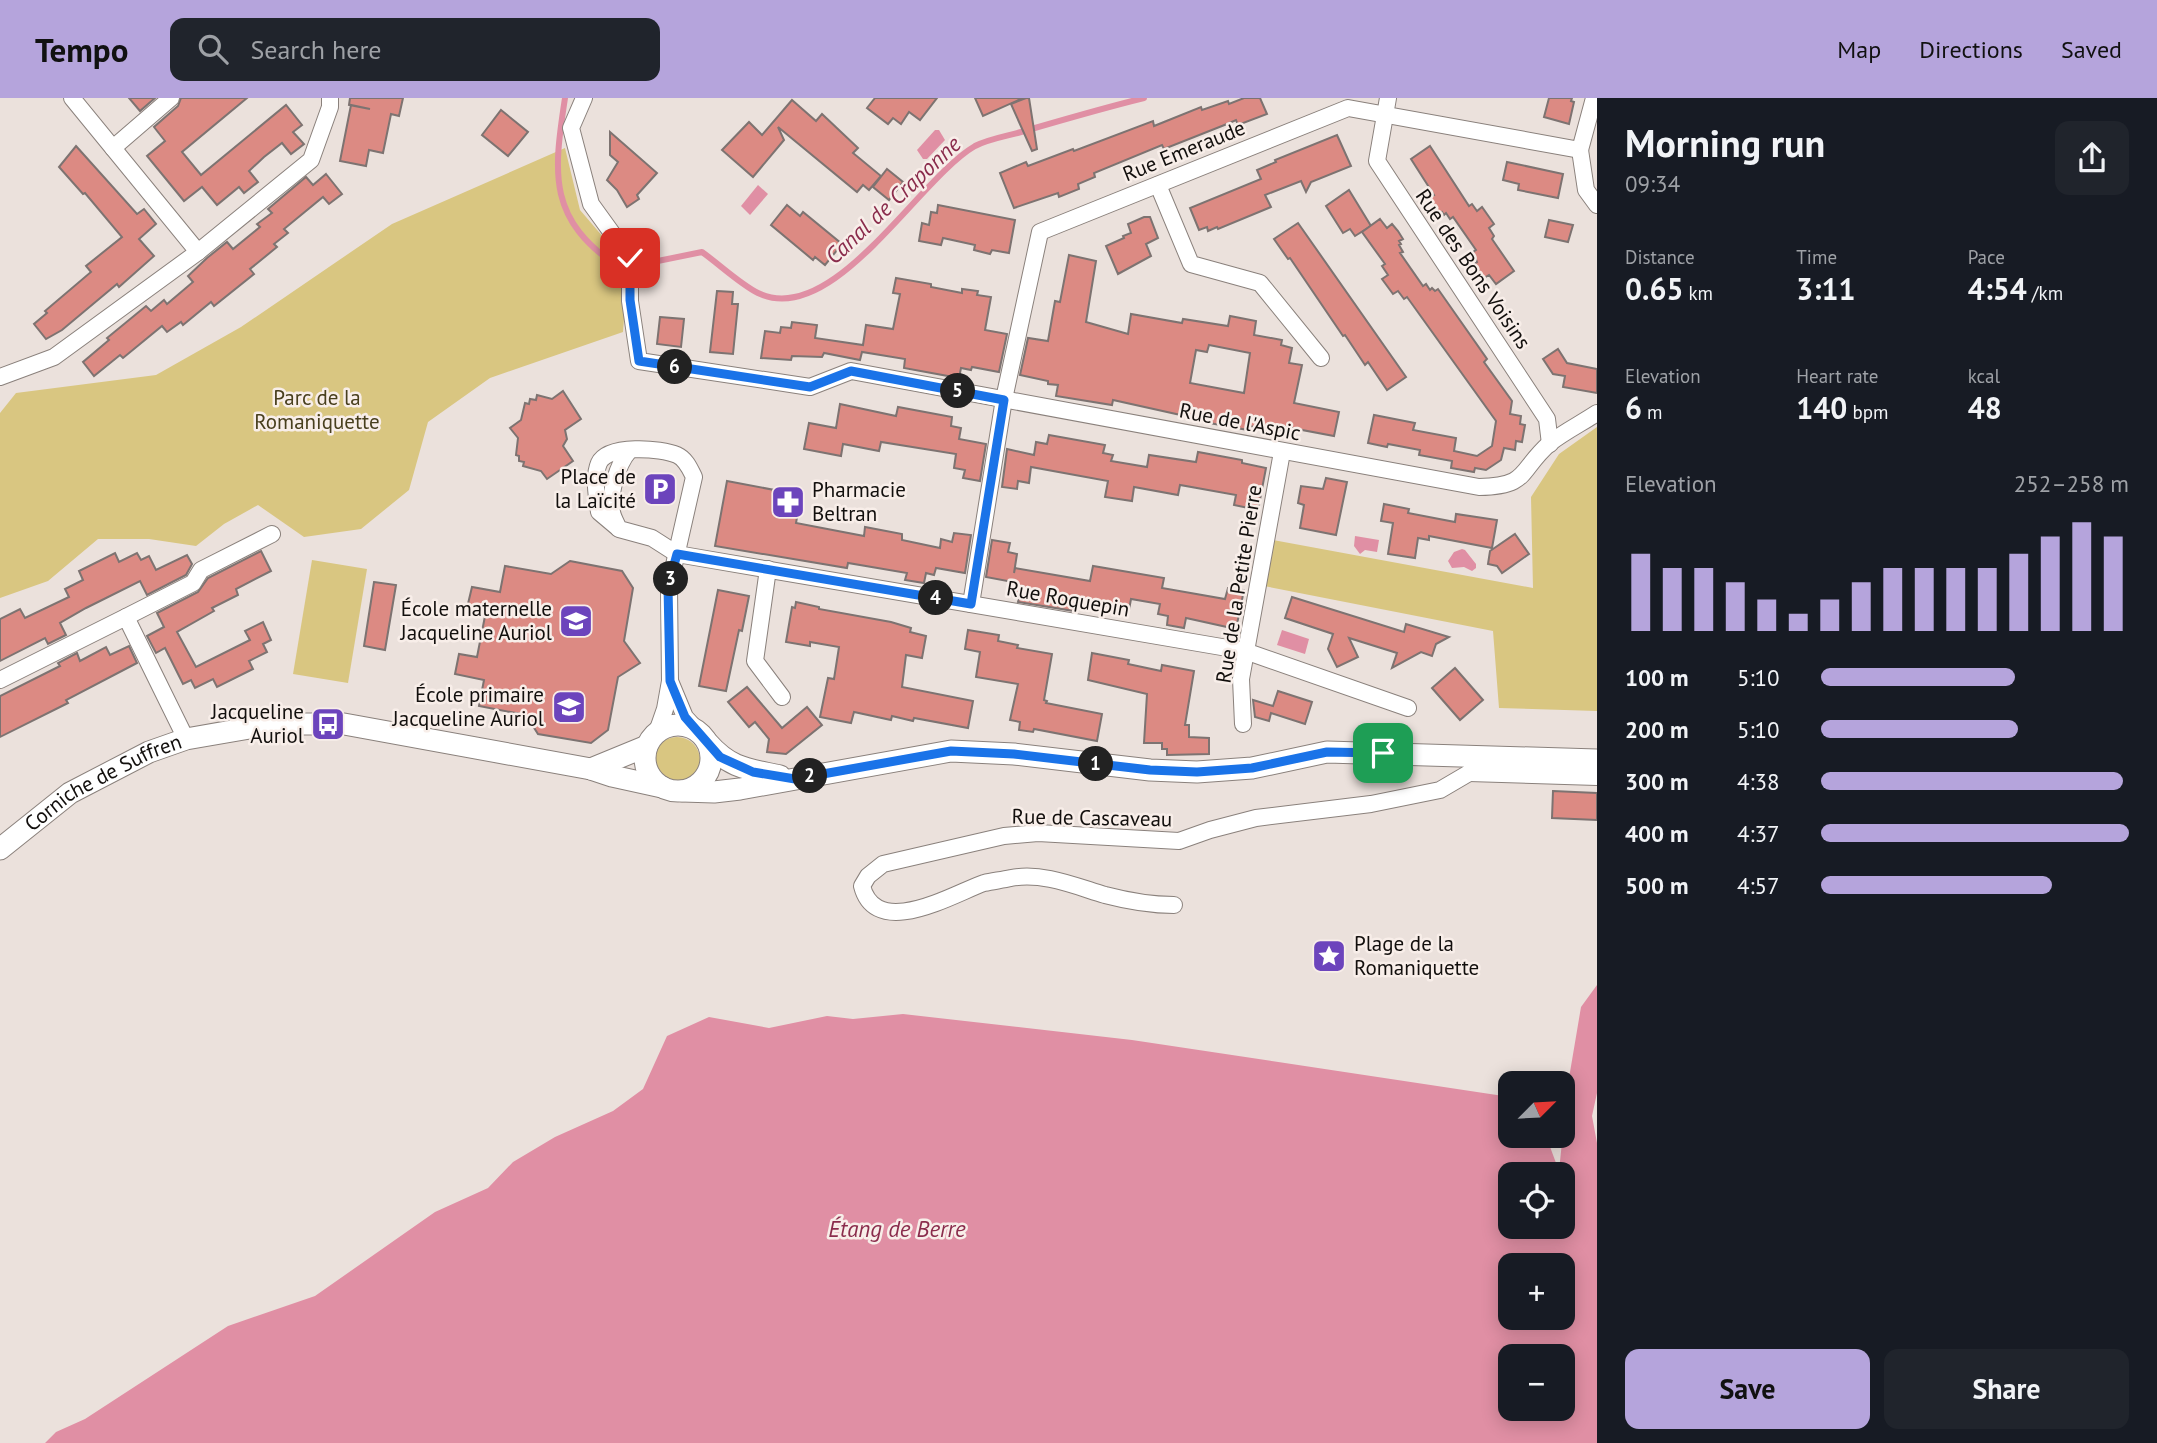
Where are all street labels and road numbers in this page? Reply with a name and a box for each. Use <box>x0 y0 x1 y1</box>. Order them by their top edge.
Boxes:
street label: Rue Emeraude <box>1119 114 1249 187</box>
street label: Rue des Bons Voisins <box>1410 183 1537 354</box>
street label: Rue de l'Aspic <box>1177 397 1303 447</box>
street label: Rue de la Petite Pierre <box>1210 483 1267 685</box>
street label: Rue Roquepin <box>1004 574 1132 623</box>
street label: Corniche de Suffren <box>19 728 185 837</box>
street label: Rue de Cascaveau <box>1012 803 1172 832</box>

